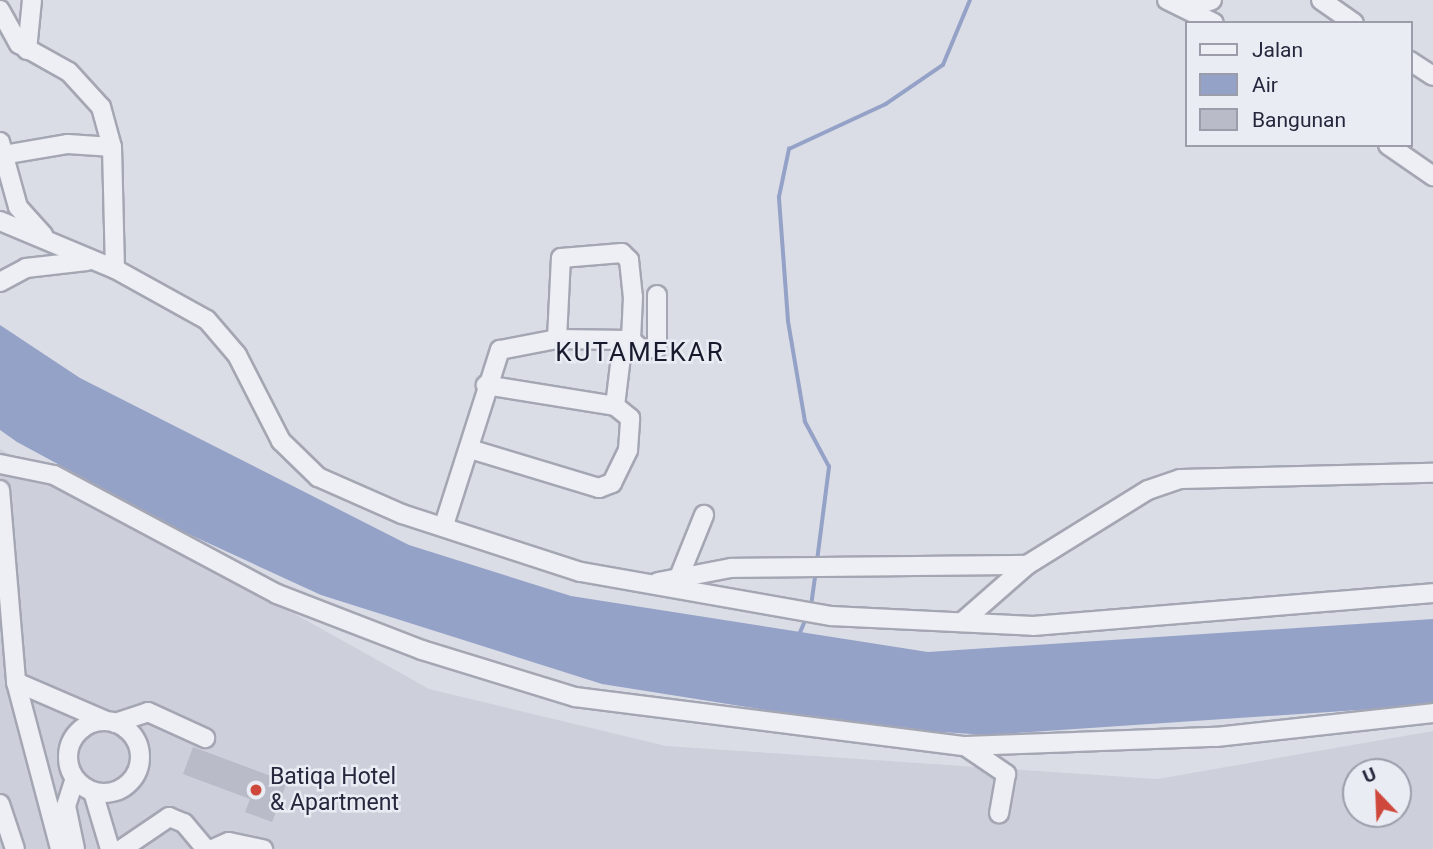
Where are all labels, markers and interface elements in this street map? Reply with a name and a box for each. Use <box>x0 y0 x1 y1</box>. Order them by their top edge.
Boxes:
legend <box>1184 21 1412 147</box>
text: Jalan <box>1252 38 1303 62</box>
text: Air <box>1252 73 1278 97</box>
text: Bangunan <box>1252 108 1346 132</box>
district label: KUTAMEKAR <box>556 337 724 369</box>
north arrow <box>1342 758 1412 828</box>
text: U <box>1359 762 1380 788</box>
place label: Batiqa Hotel & Apartment <box>270 763 399 817</box>
marker: Batiqa Hotel & Apartment <box>248 782 264 798</box>

